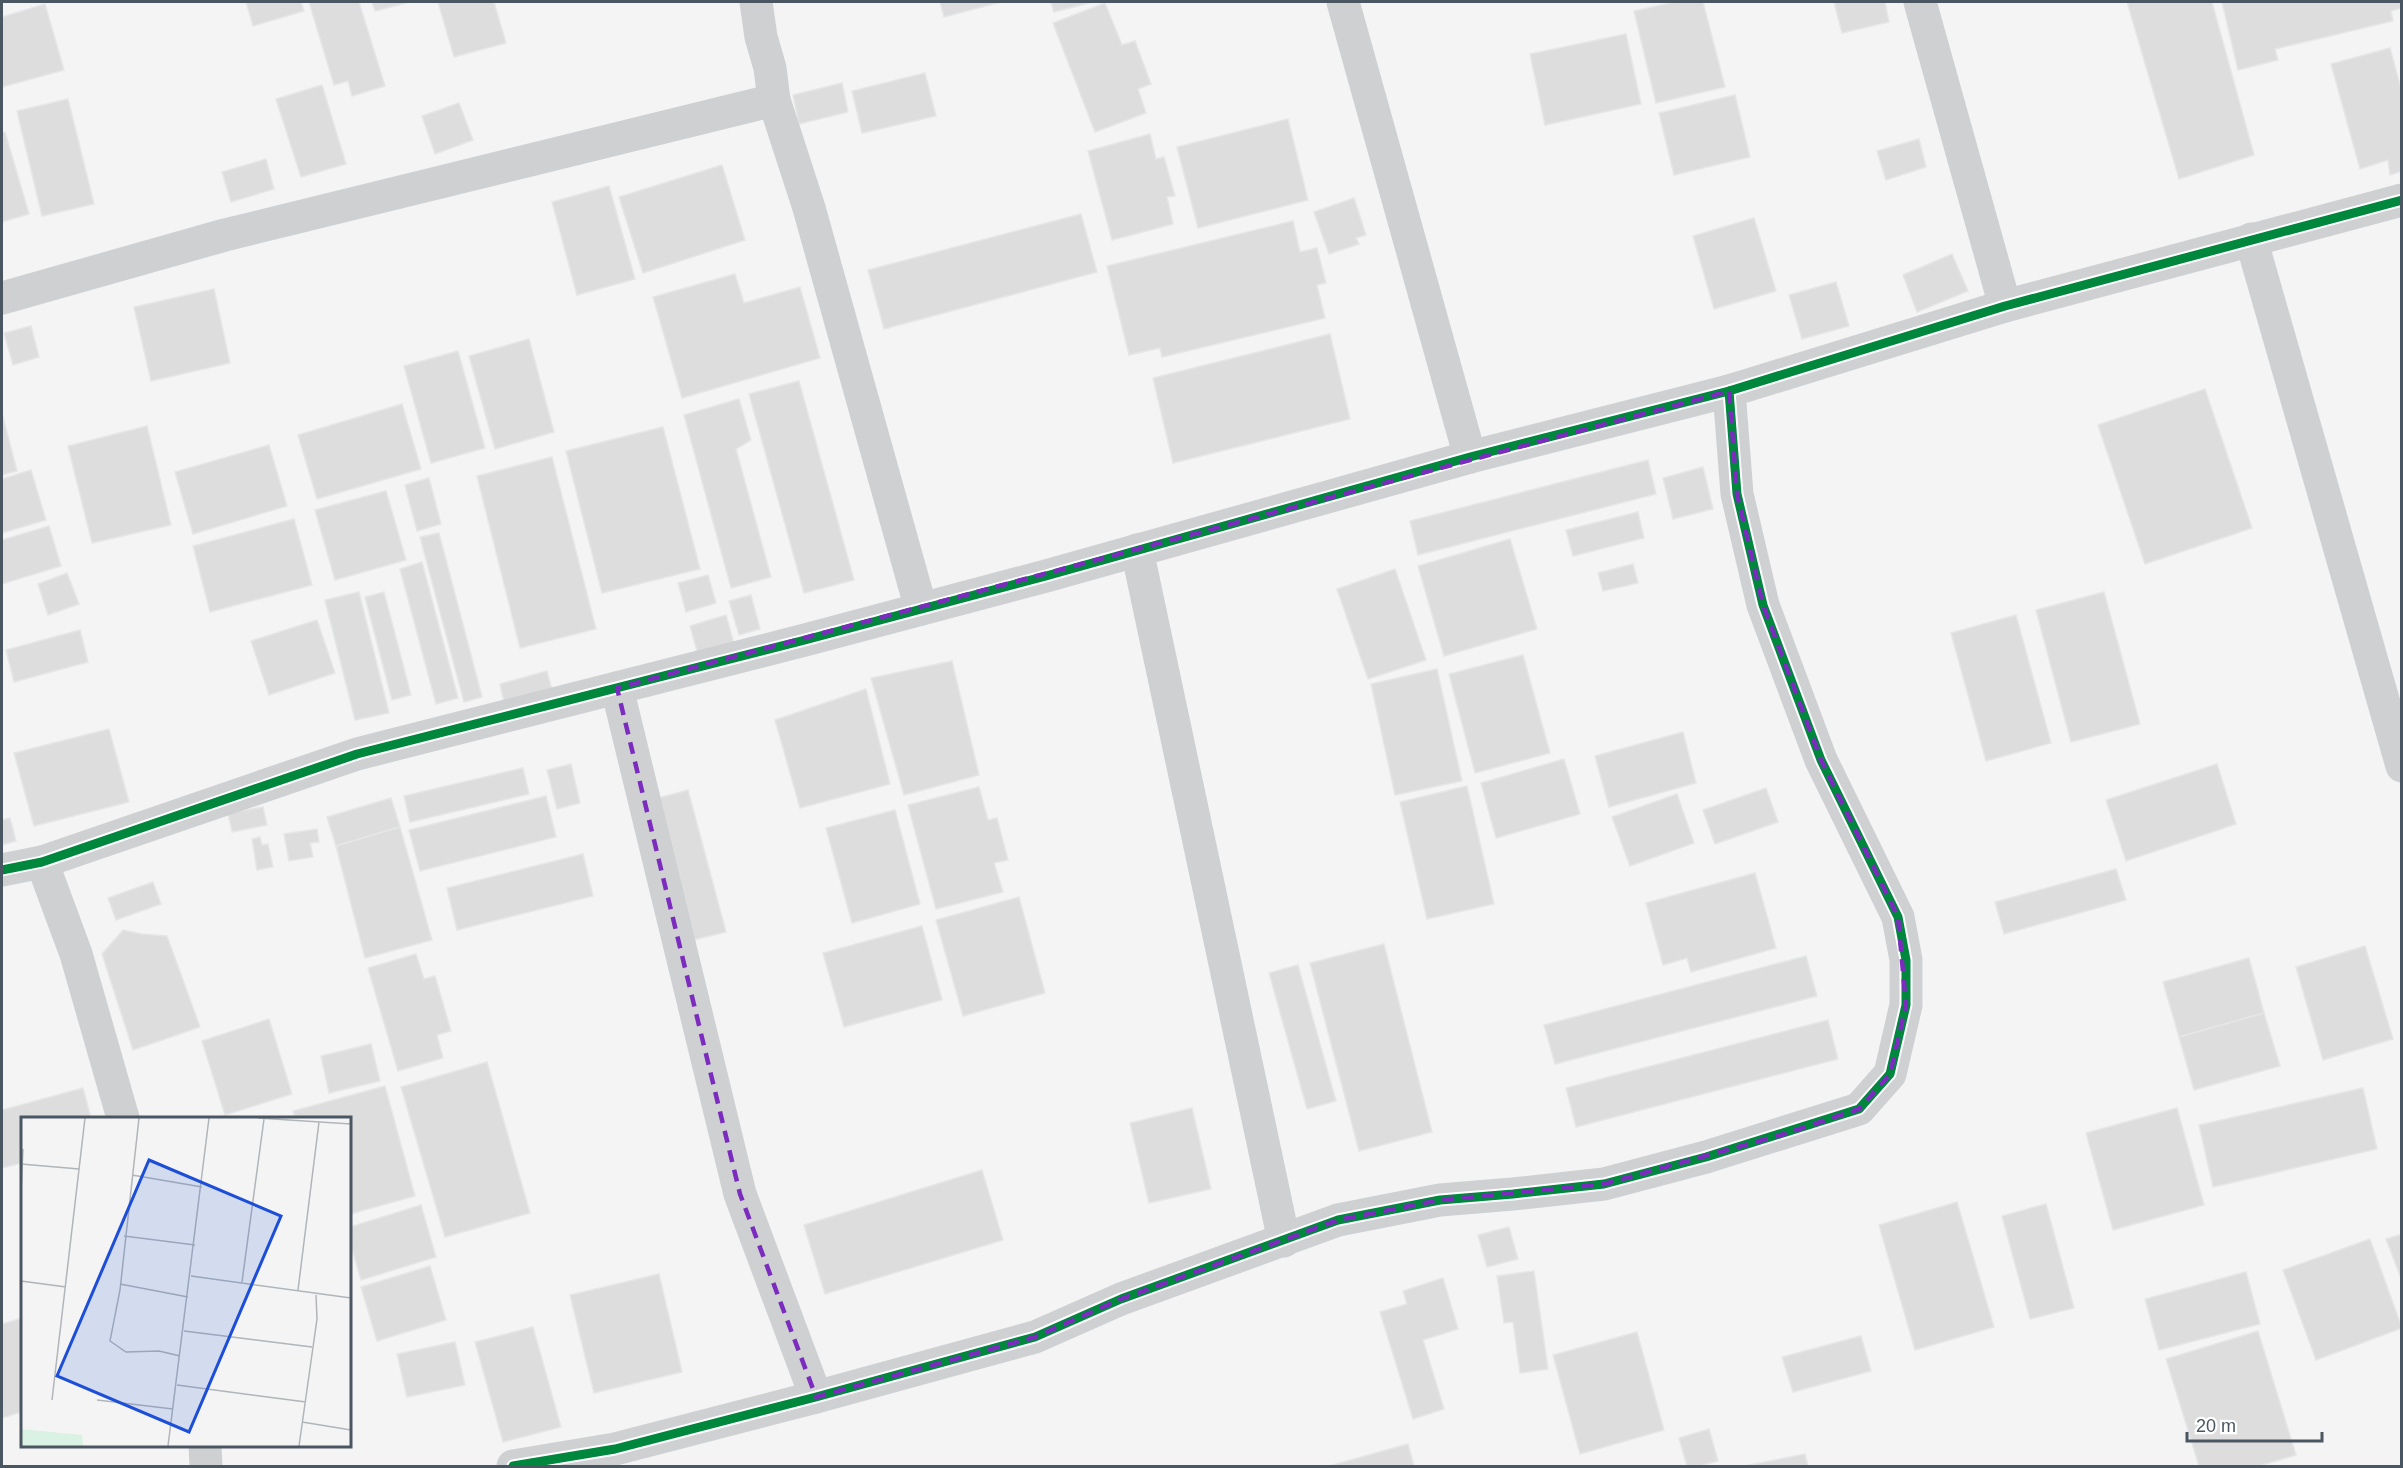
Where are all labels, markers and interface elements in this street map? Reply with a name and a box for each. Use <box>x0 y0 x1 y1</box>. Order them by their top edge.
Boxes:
inset map <box>21 1117 351 1447</box>
scale bar <box>2187 1405 2322 1443</box>
text: 20 m <box>2196 1416 2236 1436</box>

